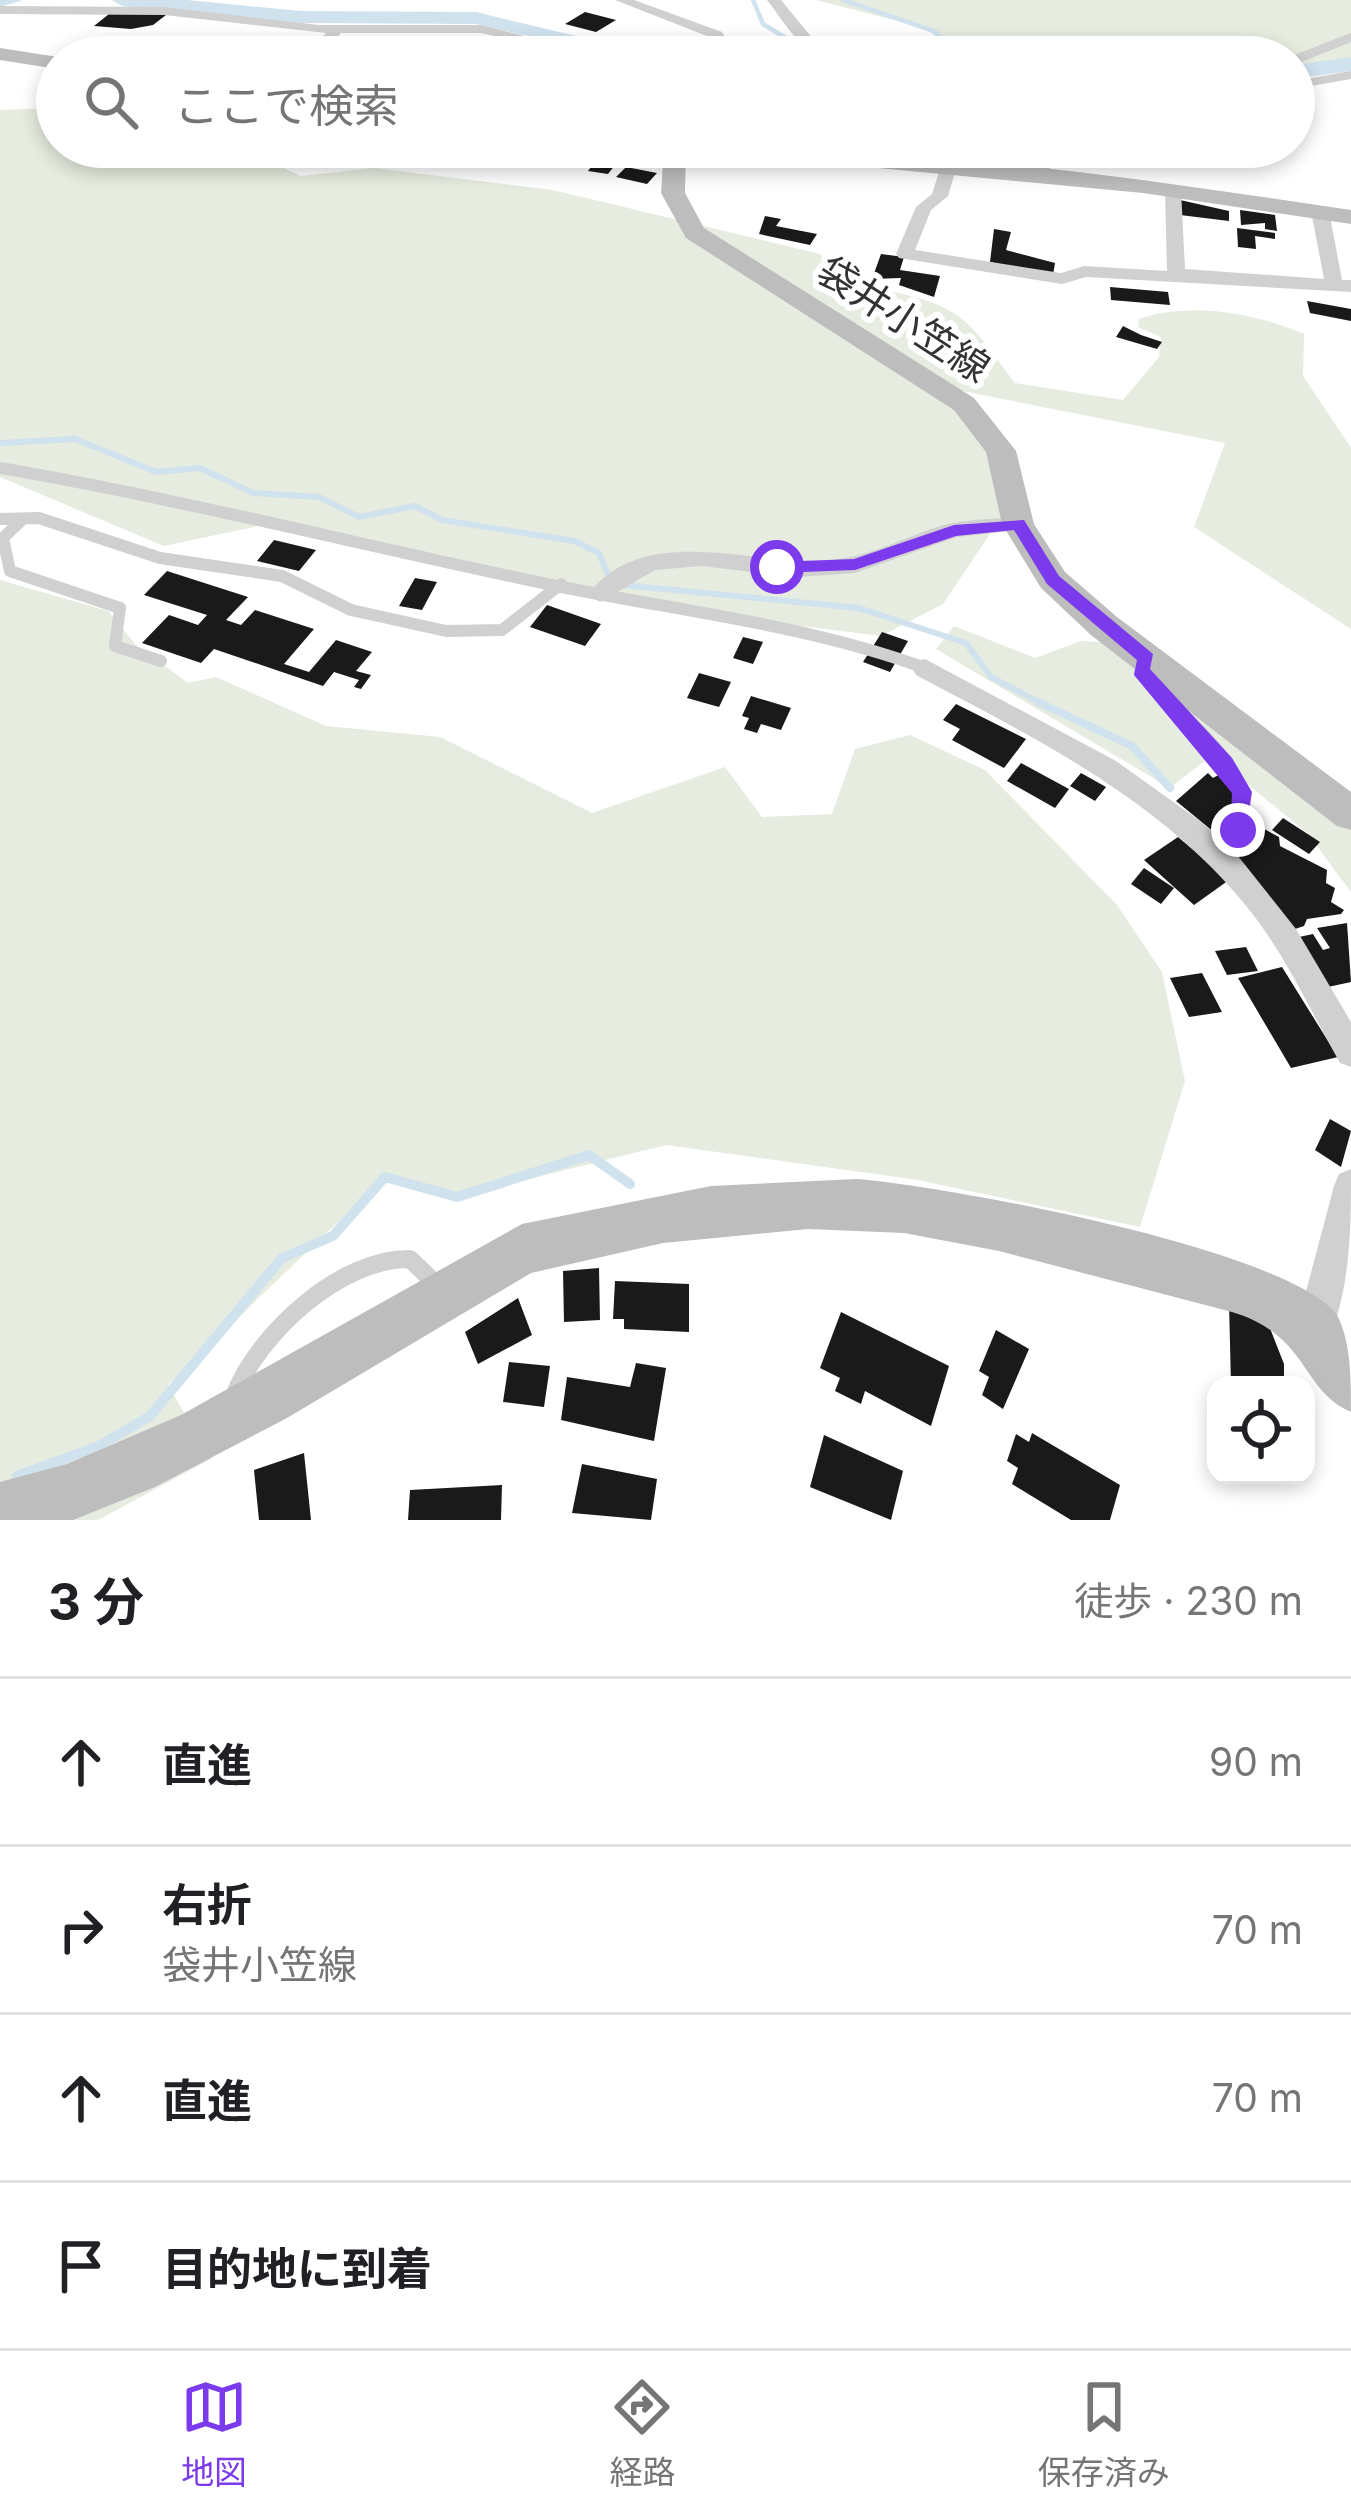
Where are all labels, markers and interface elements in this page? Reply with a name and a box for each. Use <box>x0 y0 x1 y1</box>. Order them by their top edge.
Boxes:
search box <box>36 36 1315 168</box>
icon: search <box>78 69 144 135</box>
text: ここで検索 <box>174 78 399 133</box>
street label: 袋井小笠線 <box>810 246 999 391</box>
route start <box>750 540 804 594</box>
route end <box>1211 803 1265 857</box>
map controls <box>1207 1376 1315 1484</box>
button: locate <box>1207 1376 1315 1484</box>
text: 3 分 <box>48 1571 144 1632</box>
text: 徒歩 · 230 m <box>1074 1577 1303 1624</box>
icon: ahead <box>48 1729 114 1795</box>
text: 直進 <box>162 1737 252 1792</box>
text: 90 m <box>1209 1738 1303 1785</box>
text: 右折 <box>162 1877 252 1932</box>
icon: right <box>48 1897 114 1963</box>
text: 70 m <box>1212 1906 1303 1953</box>
text: 袋井小笠線 <box>162 1941 357 1988</box>
icon: ahead <box>48 2065 114 2131</box>
text: 直進 <box>162 2073 252 2128</box>
text: 70 m <box>1212 2074 1303 2121</box>
icon: arrive <box>48 2233 114 2299</box>
text: 目的地に到着 <box>162 2241 432 2296</box>
tab: 地図 <box>181 2374 247 2494</box>
tab: 経路 <box>609 2374 675 2494</box>
tab: 保存済み <box>1038 2374 1170 2494</box>

